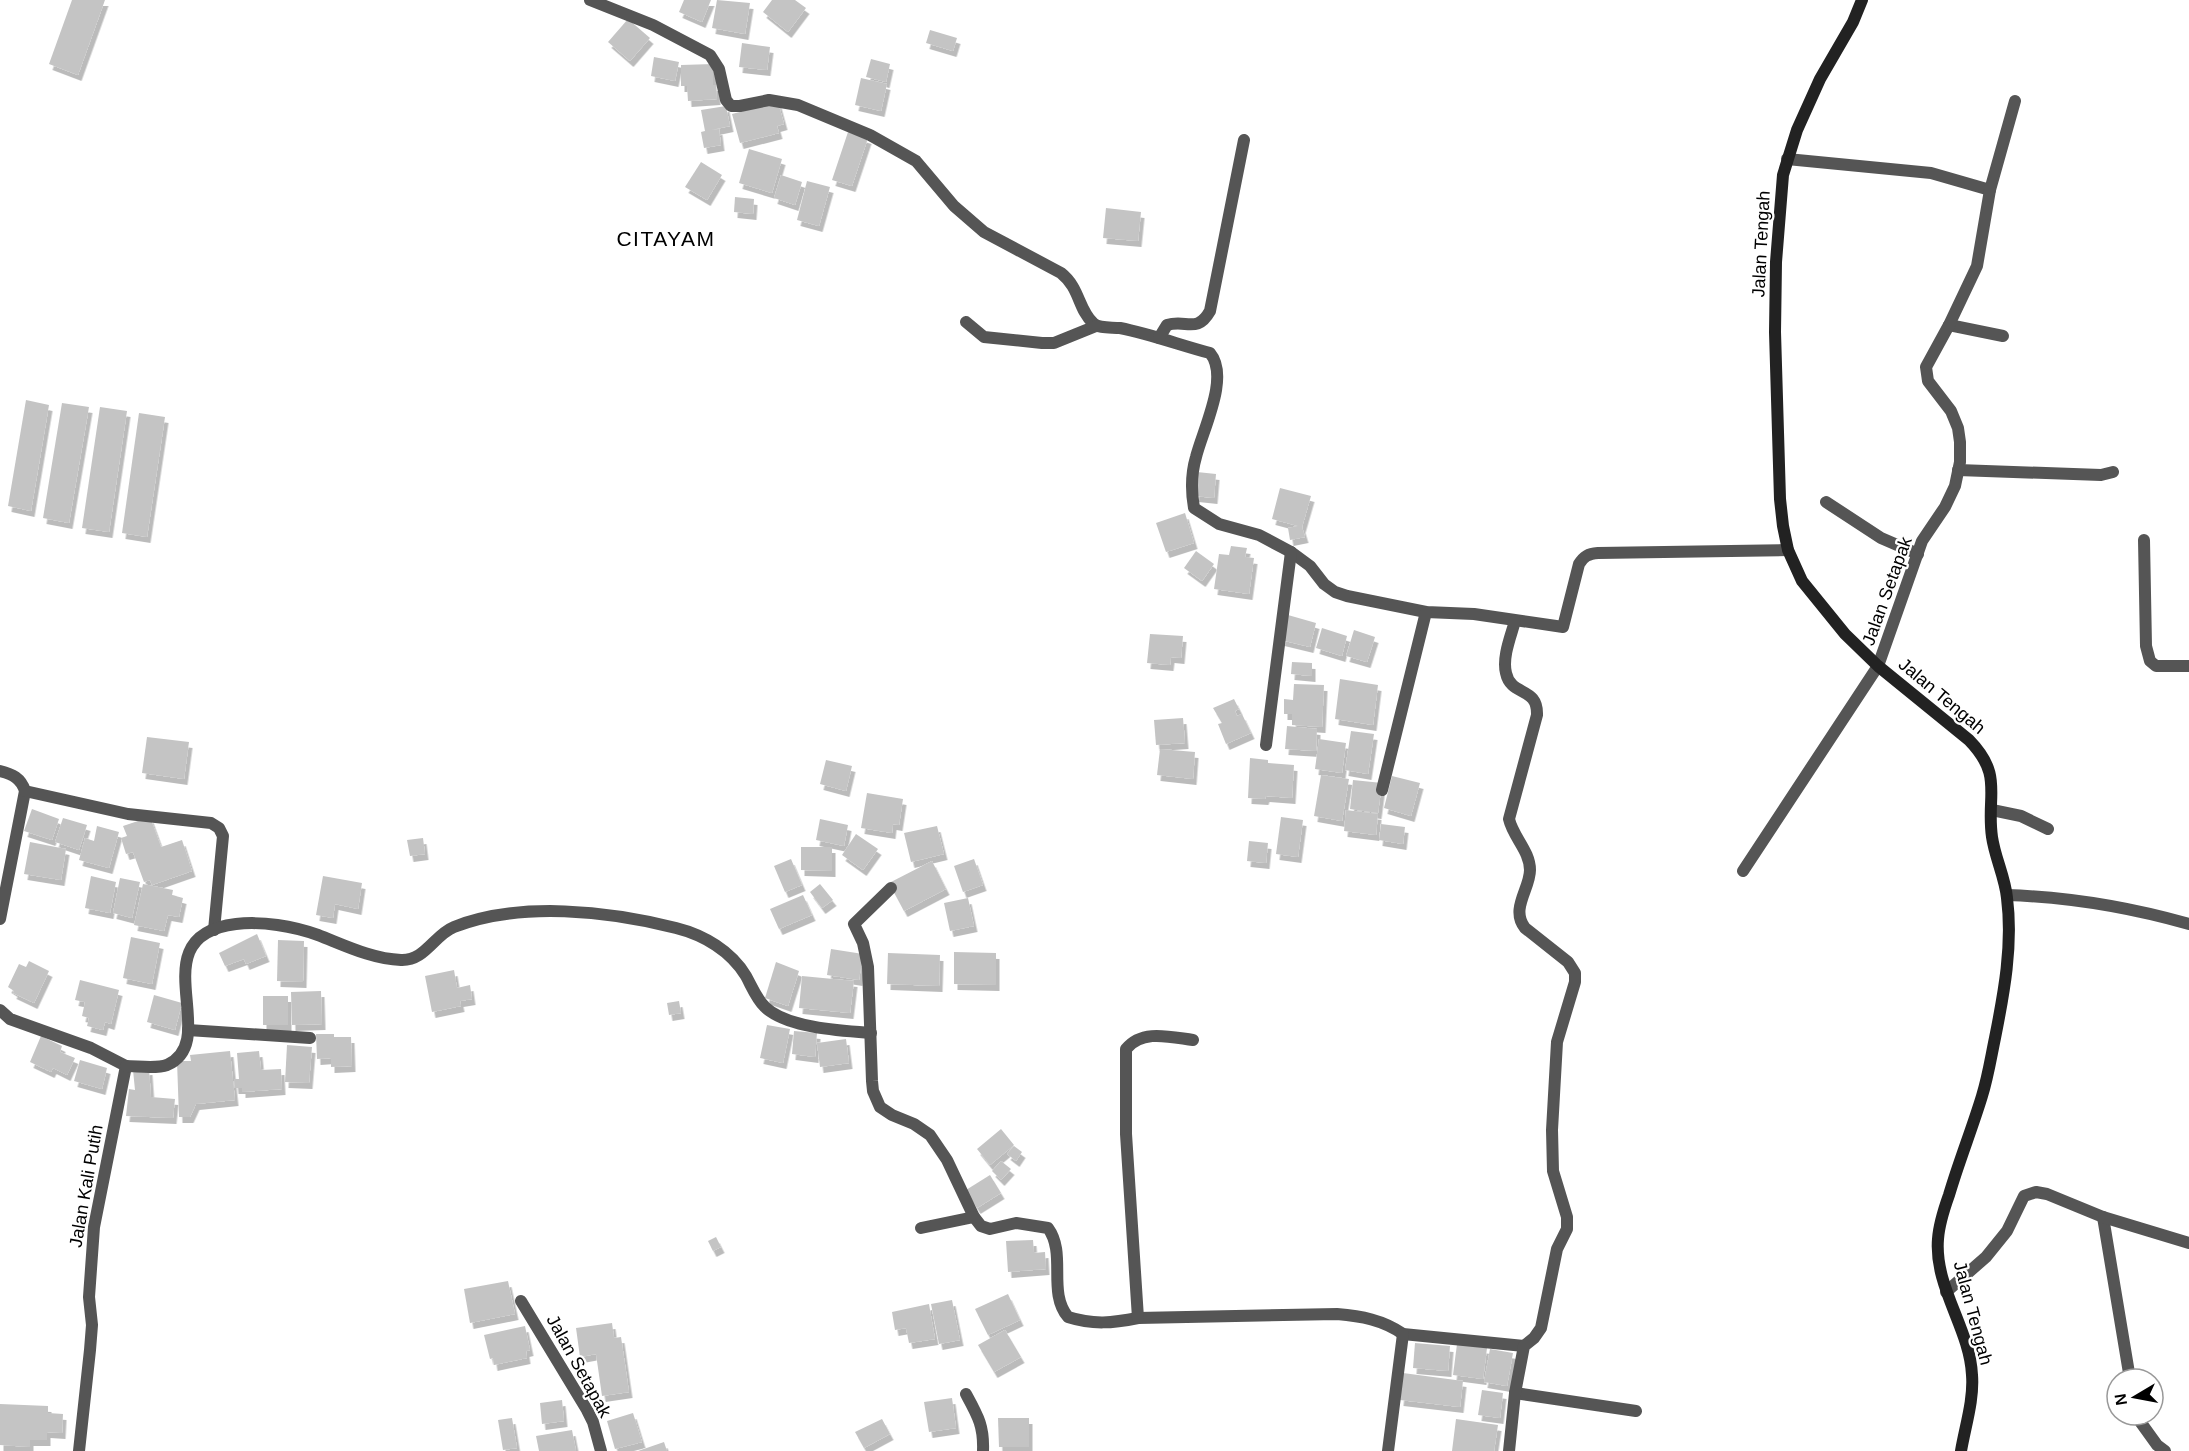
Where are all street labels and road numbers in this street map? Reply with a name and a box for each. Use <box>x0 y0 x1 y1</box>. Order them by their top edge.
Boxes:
street label: Jalan Tengah <box>1748 190 1774 298</box>
street label: Jalan Setapak <box>1858 533 1916 648</box>
street label: Jalan Tengah <box>1895 654 1989 738</box>
street label: Jalan Kali Putih <box>65 1123 107 1249</box>
street label: Jalan Tengah <box>1950 1259 1996 1367</box>
street label: Jalan Setapak <box>543 1311 616 1422</box>

